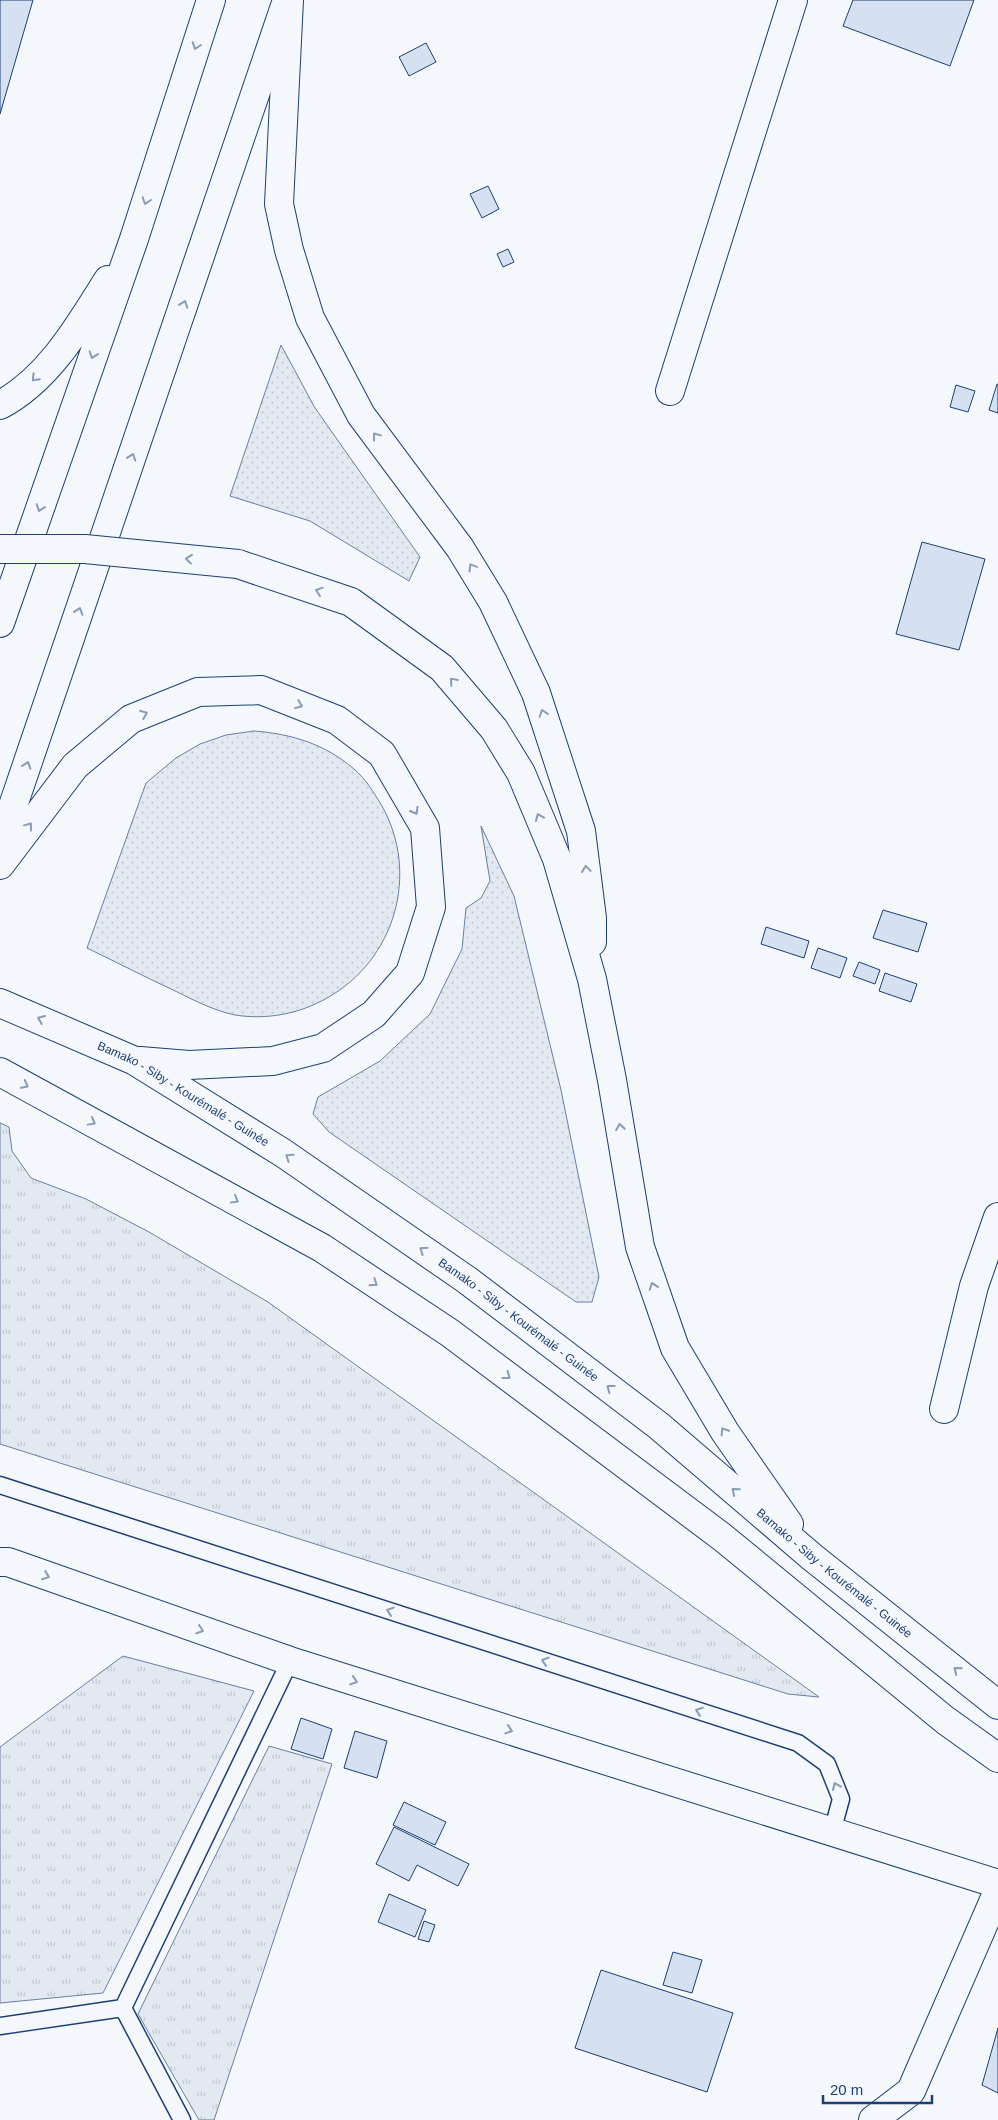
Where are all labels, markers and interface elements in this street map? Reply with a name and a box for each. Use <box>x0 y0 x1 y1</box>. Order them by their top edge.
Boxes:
one-way arrow <box>191 42 201 50</box>
one-way arrow <box>141 196 151 205</box>
one-way arrow <box>178 300 188 308</box>
one-way arrow <box>89 350 99 359</box>
one-way arrow <box>32 372 41 381</box>
one-way arrow <box>374 433 382 442</box>
one-way arrow <box>126 454 136 462</box>
one-way arrow <box>36 504 46 512</box>
one-way arrow <box>185 554 193 565</box>
one-way arrow <box>469 564 479 573</box>
one-way arrow <box>316 587 324 597</box>
one-way arrow <box>73 608 83 616</box>
one-way arrow <box>450 678 459 687</box>
one-way arrow <box>294 699 303 709</box>
one-way arrow <box>139 709 148 720</box>
one-way arrow <box>539 710 549 718</box>
one-way arrow <box>21 761 31 770</box>
one-way arrow <box>409 805 419 814</box>
one-way arrow <box>535 813 546 822</box>
one-way arrow <box>24 823 32 832</box>
one-way arrow <box>581 865 592 873</box>
one-way arrow <box>37 1015 46 1026</box>
street label: Bamako - Siby - Kourémalé - Guinée <box>95 1039 272 1150</box>
one-way arrow <box>20 1079 29 1089</box>
one-way arrow <box>87 1116 96 1126</box>
one-way arrow <box>616 1123 626 1132</box>
one-way arrow <box>286 1154 295 1163</box>
one-way arrow <box>229 1194 238 1204</box>
one-way arrow <box>419 1247 429 1256</box>
street label: Bamako - Siby - Kourémalé - Guinée <box>436 1256 602 1385</box>
one-way arrow <box>369 1276 378 1286</box>
one-way arrow <box>649 1282 659 1291</box>
one-way arrow <box>501 1370 511 1379</box>
one-way arrow <box>607 1386 616 1394</box>
one-way arrow <box>721 1427 731 1436</box>
one-way arrow <box>732 1488 741 1497</box>
street label: Bamako - Siby - Kourémalé - Guinée <box>754 1506 915 1641</box>
one-way arrow <box>41 1570 50 1581</box>
one-way arrow <box>387 1607 395 1617</box>
one-way arrow <box>195 1624 203 1634</box>
one-way arrow <box>541 1657 549 1667</box>
one-way arrow <box>953 1667 962 1676</box>
one-way arrow <box>349 1675 357 1685</box>
one-way arrow <box>696 1707 704 1717</box>
one-way arrow <box>504 1724 512 1734</box>
one-way arrow <box>831 1782 841 1790</box>
scale bar <box>823 2072 932 2104</box>
text: 20 m <box>830 2081 863 2098</box>

